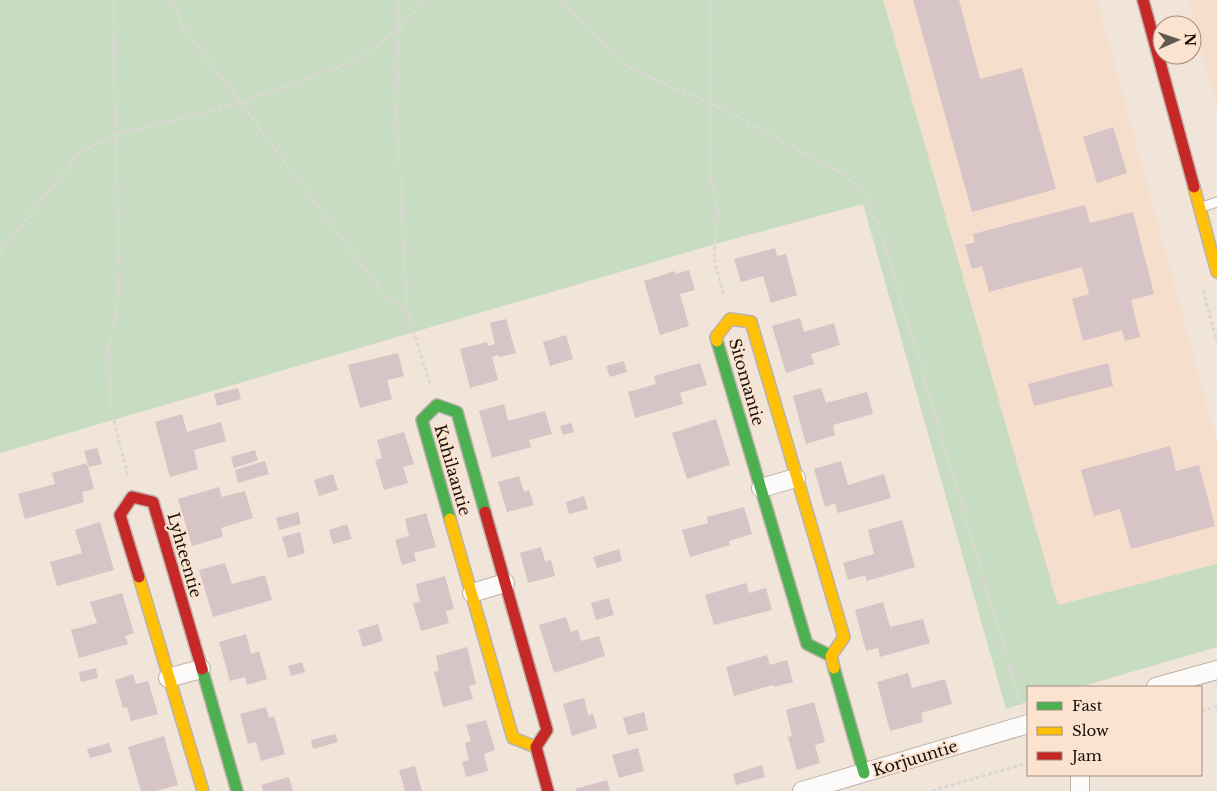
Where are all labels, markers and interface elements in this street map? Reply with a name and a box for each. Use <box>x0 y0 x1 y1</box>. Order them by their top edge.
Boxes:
north arrow <box>1152 15 1202 65</box>
text: N <box>1181 33 1199 46</box>
street label: Sitomantie <box>725 336 769 428</box>
street label: Kuhilaantie <box>430 422 476 518</box>
street label: Lyhteentie <box>163 510 207 600</box>
legend <box>1027 686 1202 776</box>
text: Fast <box>1072 696 1103 715</box>
text: Slow <box>1072 721 1109 740</box>
street label: Korjuuntie <box>870 736 960 780</box>
text: Jam <box>1070 746 1102 765</box>

